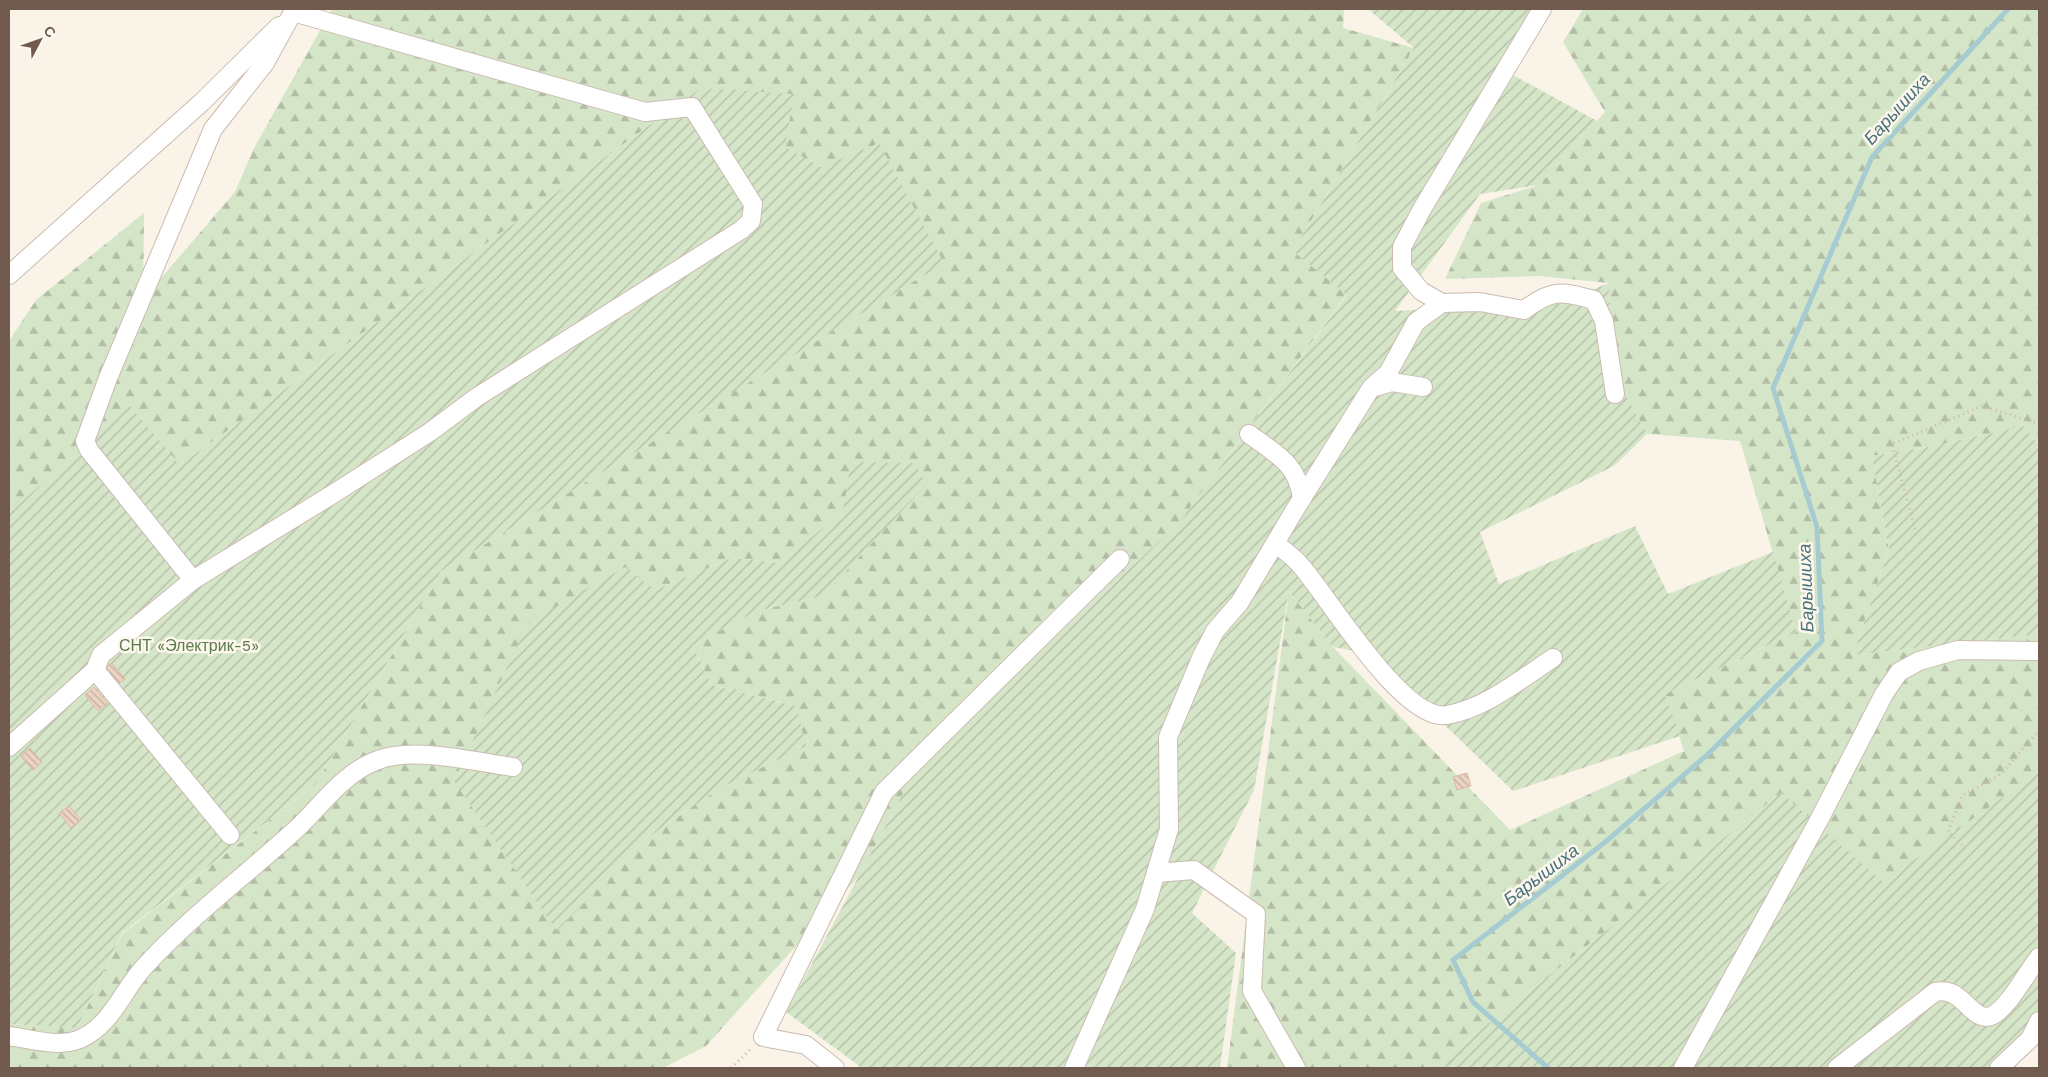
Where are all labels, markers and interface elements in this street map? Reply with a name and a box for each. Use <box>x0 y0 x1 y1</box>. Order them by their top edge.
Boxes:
north arrow <box>15 15 65 65</box>
text: С <box>40 22 59 41</box>
water label: Барышиха <box>1859 69 1934 149</box>
water label: Барышиха <box>1793 543 1818 633</box>
park label: СНТ «Электрик-5» <box>119 636 259 655</box>
water label: Барышиха <box>1499 840 1582 910</box>

